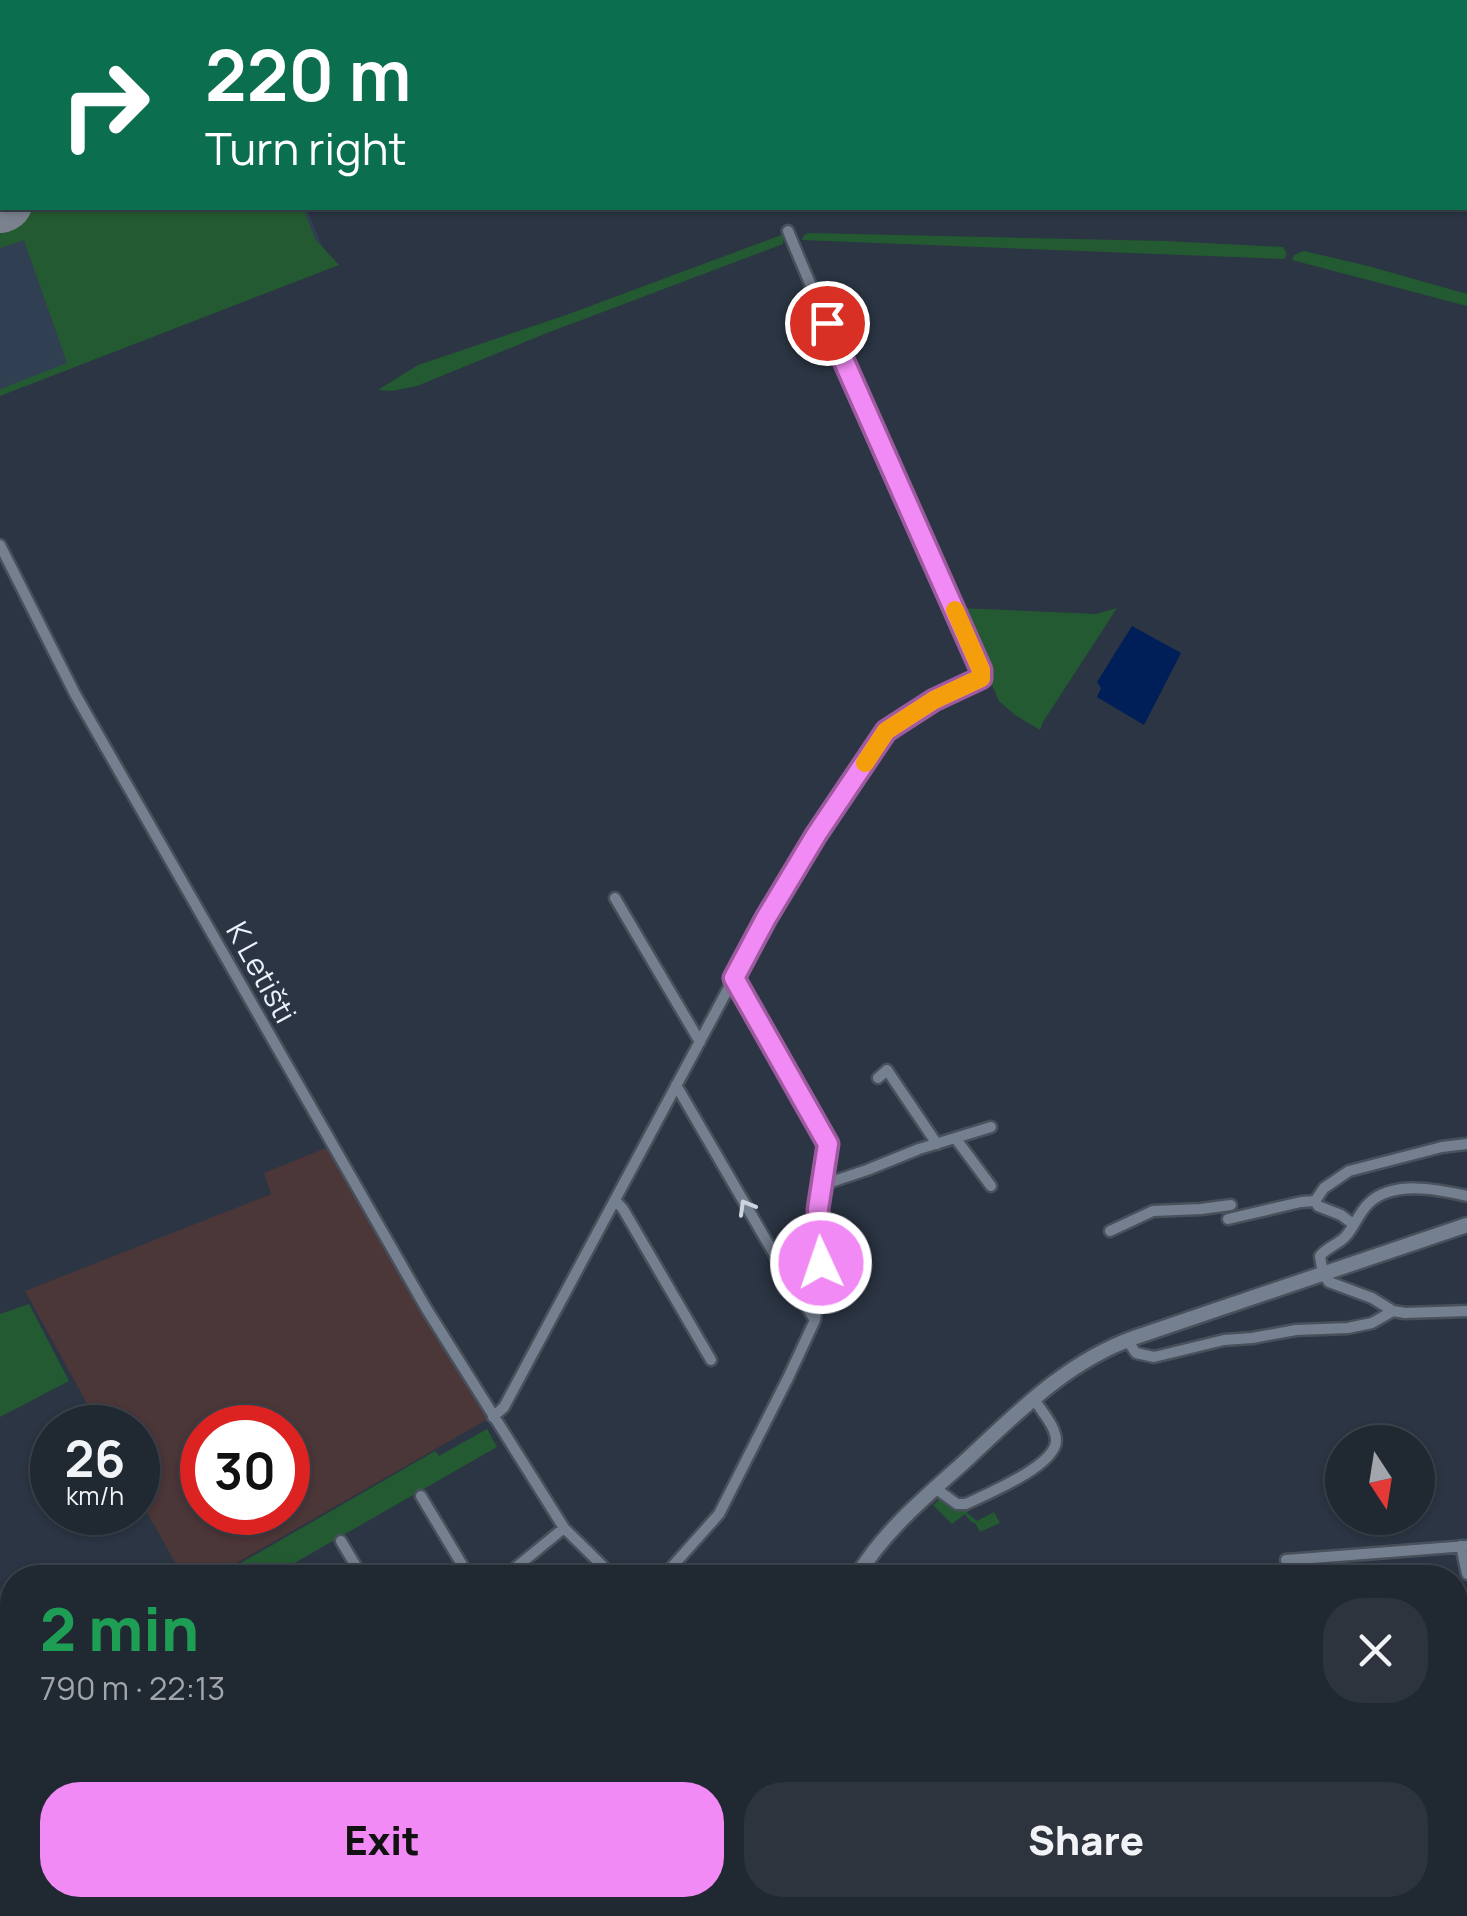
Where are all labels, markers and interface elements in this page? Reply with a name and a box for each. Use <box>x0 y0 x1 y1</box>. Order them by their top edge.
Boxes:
text: 220 m <box>205 26 411 122</box>
icon: right <box>40 40 170 170</box>
text: Turn right <box>205 117 406 179</box>
pin <box>785 281 870 366</box>
icon: arrive <box>800 296 855 351</box>
street label: K Letišti <box>217 914 307 1030</box>
one-way arrow <box>739 1200 759 1218</box>
position arrow <box>769 1211 873 1315</box>
speed limit sign: 30 <box>180 1405 310 1535</box>
text: 26 <box>65 1424 125 1492</box>
north arrow <box>1325 1425 1435 1535</box>
map controls <box>1325 1425 1435 1535</box>
text: km/h <box>66 1478 124 1513</box>
text: 2 min <box>40 1587 199 1669</box>
button: close <box>1323 1598 1428 1703</box>
text: 790 m · 22:13 <box>40 1666 225 1710</box>
button: Exit <box>40 1782 724 1897</box>
button: Share <box>744 1782 1428 1897</box>

